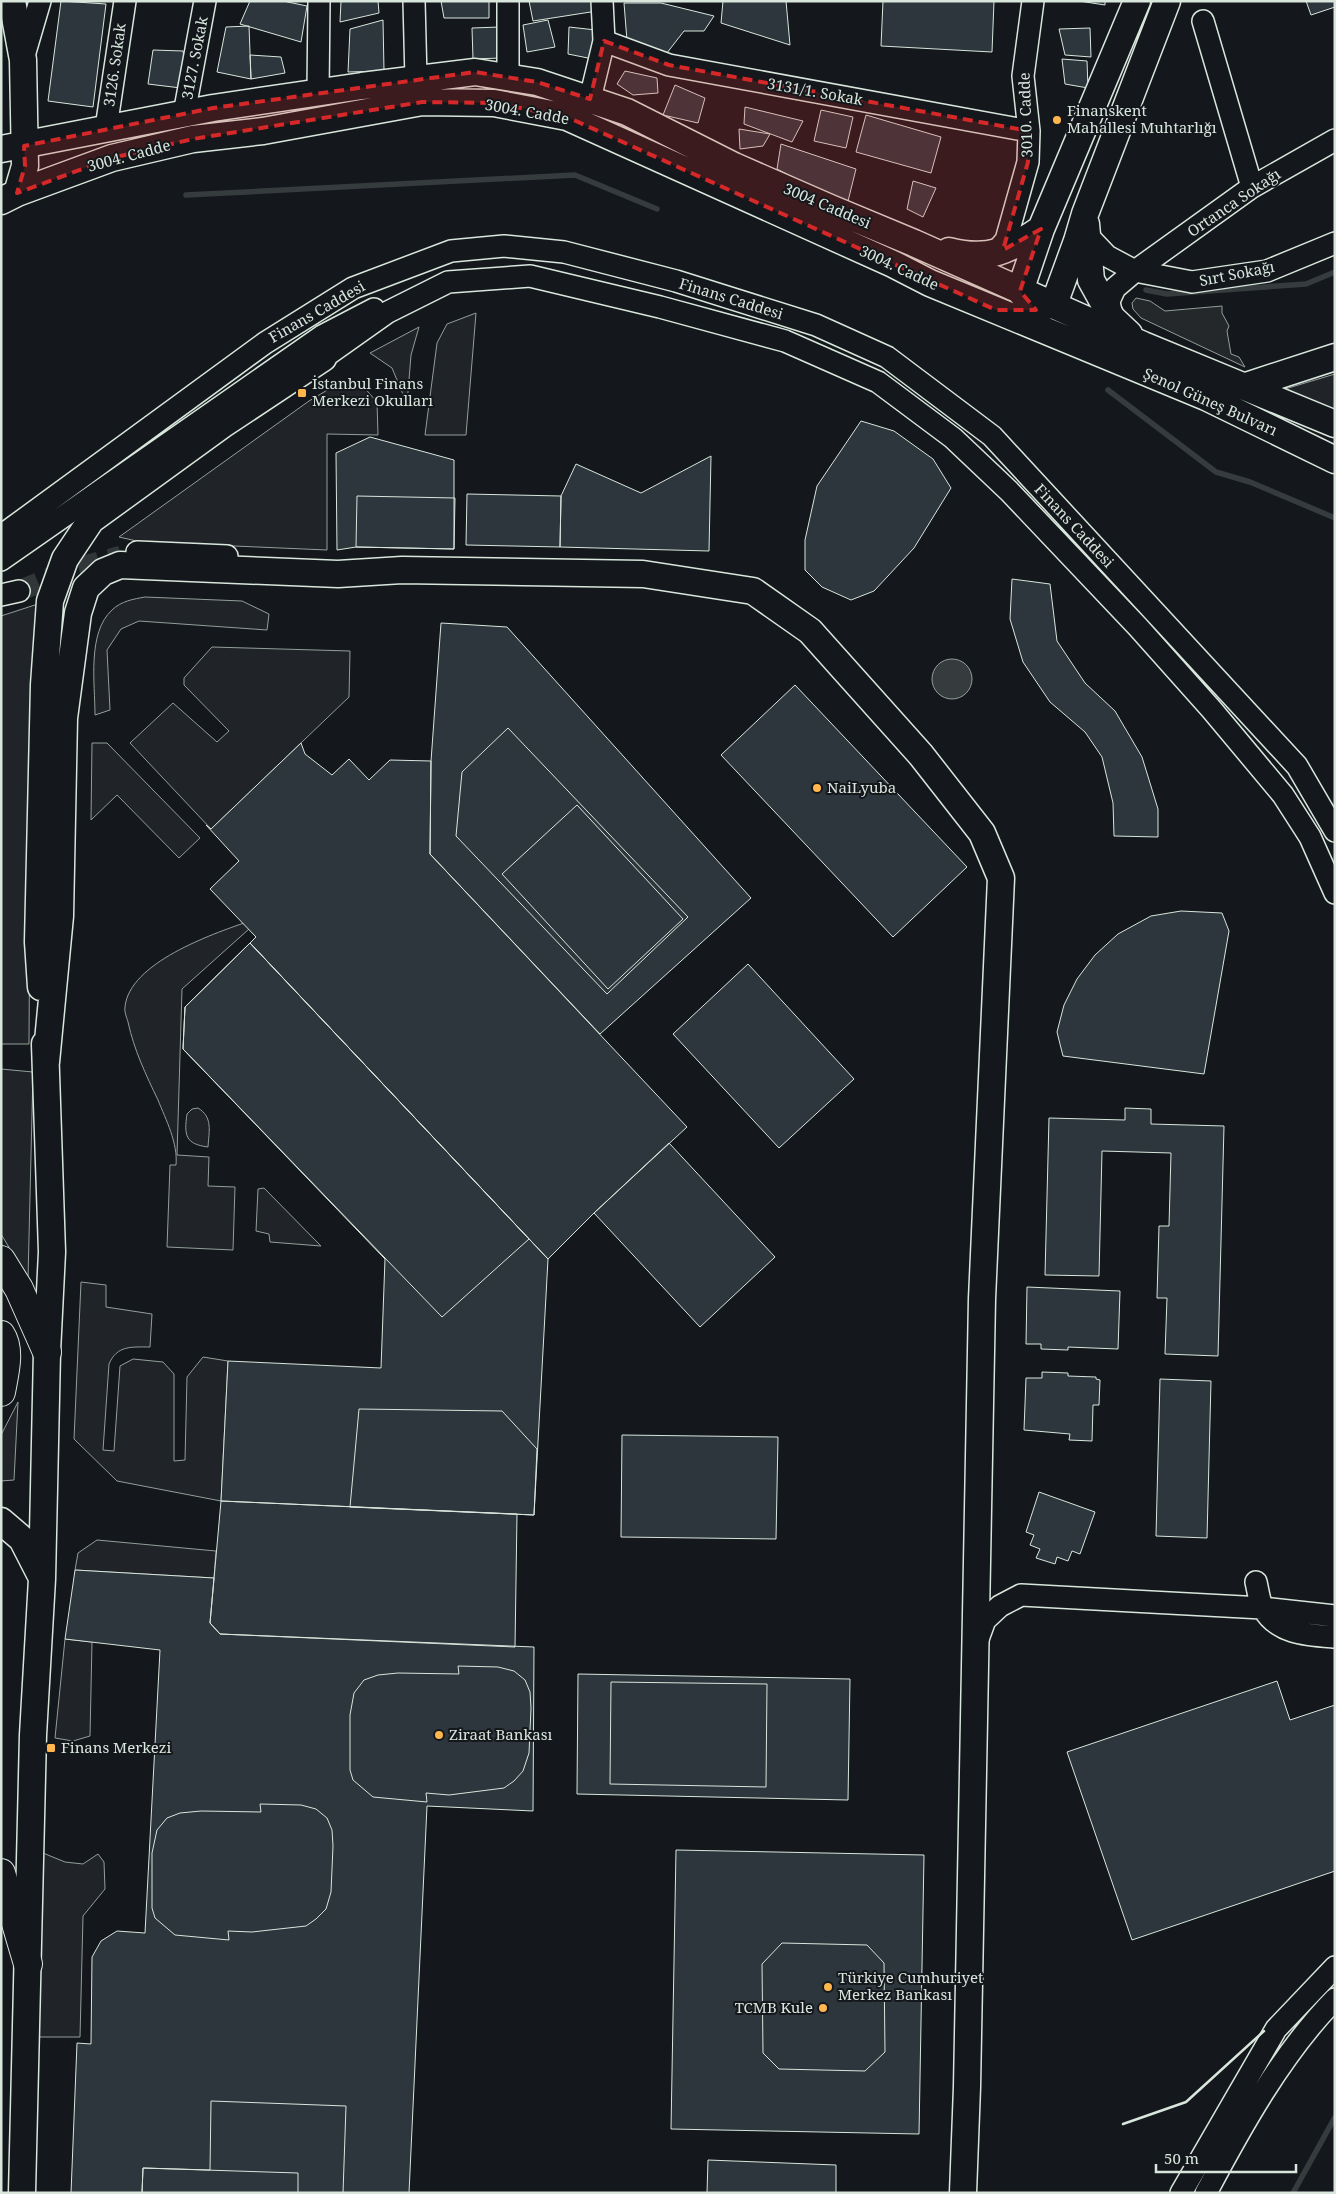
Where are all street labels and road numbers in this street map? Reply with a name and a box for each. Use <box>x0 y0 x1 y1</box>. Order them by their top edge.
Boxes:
street label: 3127. Sokak <box>176 14 212 101</box>
street label: 3126. Sokak <box>98 22 130 108</box>
street label: 3010. Cadde <box>1014 72 1036 158</box>
street label: 3131/1. Sokak <box>766 73 865 109</box>
street label: 3004. Cadde <box>483 94 571 128</box>
street label: 3004. Cadde <box>85 134 173 176</box>
street label: Ortanca Sokağı <box>1183 164 1284 241</box>
street label: 3004 Caddesi <box>781 178 874 233</box>
street label: 3004. Cadde <box>857 240 942 294</box>
street label: Sırt Sokağı <box>1198 256 1276 290</box>
street label: Finans Caddesi <box>677 273 786 323</box>
street label: Finans Caddesi <box>265 275 368 347</box>
street label: Şenol Güneş Bulvarı <box>1140 363 1281 440</box>
street label: Finans Caddesi <box>1031 479 1119 572</box>

